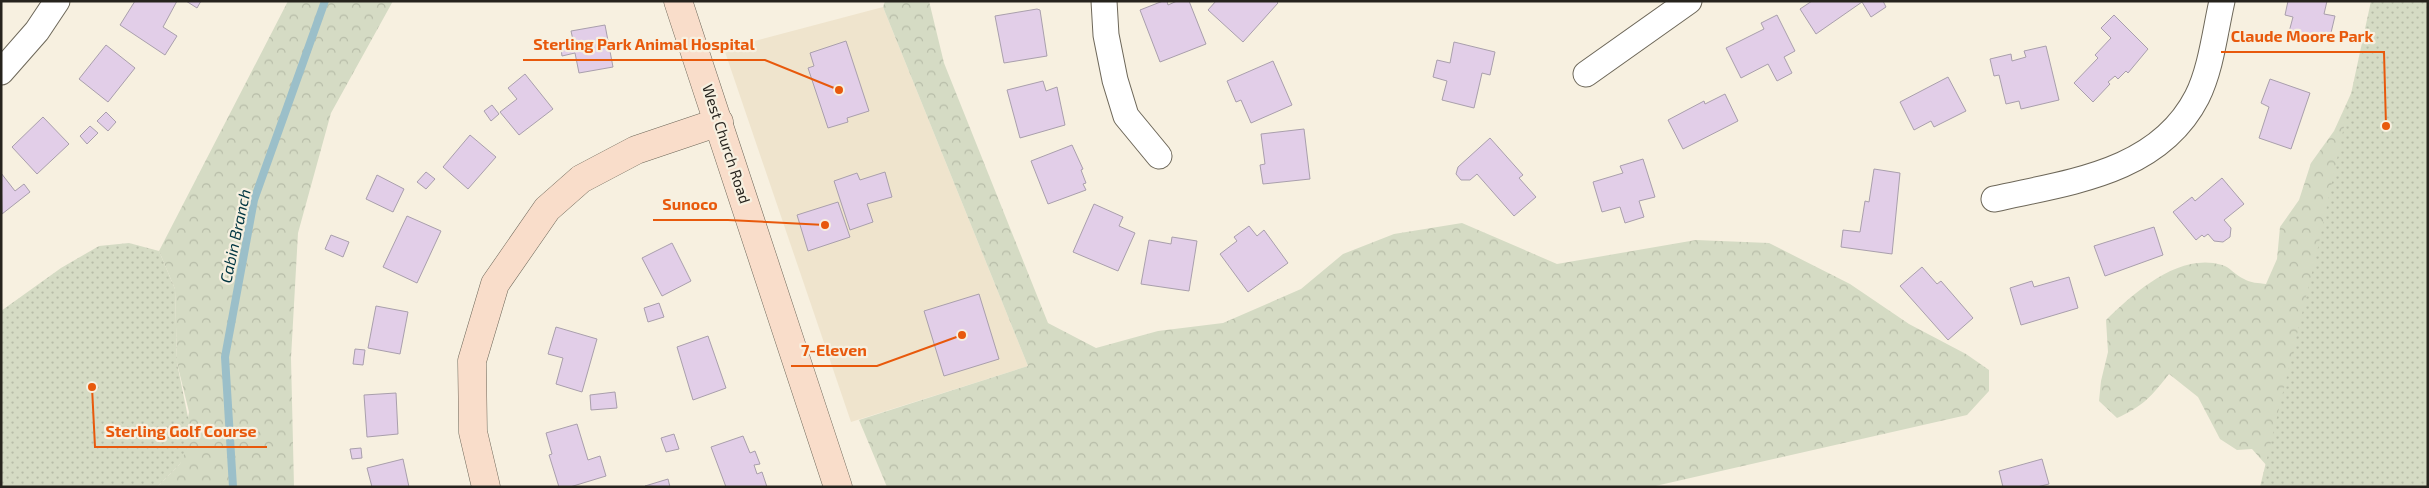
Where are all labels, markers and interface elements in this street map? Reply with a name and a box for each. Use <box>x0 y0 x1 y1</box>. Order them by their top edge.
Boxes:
callout: Claude Moore Park <box>2221 21 2384 52</box>
text: Claude Moore Park <box>2231 26 2373 45</box>
callout: Sterling Park Animal Hospital <box>523 29 765 60</box>
text: Sterling Park Animal Hospital <box>533 34 755 53</box>
street label: West Church Road <box>699 82 755 206</box>
water label: Cabin Branch <box>215 187 254 285</box>
callout: Sunoco <box>653 189 728 220</box>
text: Sunoco <box>662 194 718 213</box>
callout: 7-Eleven <box>791 335 877 366</box>
text: 7-Eleven <box>801 340 867 359</box>
callout: Sterling Golf Course <box>95 416 267 447</box>
text: Sterling Golf Course <box>105 421 257 440</box>

